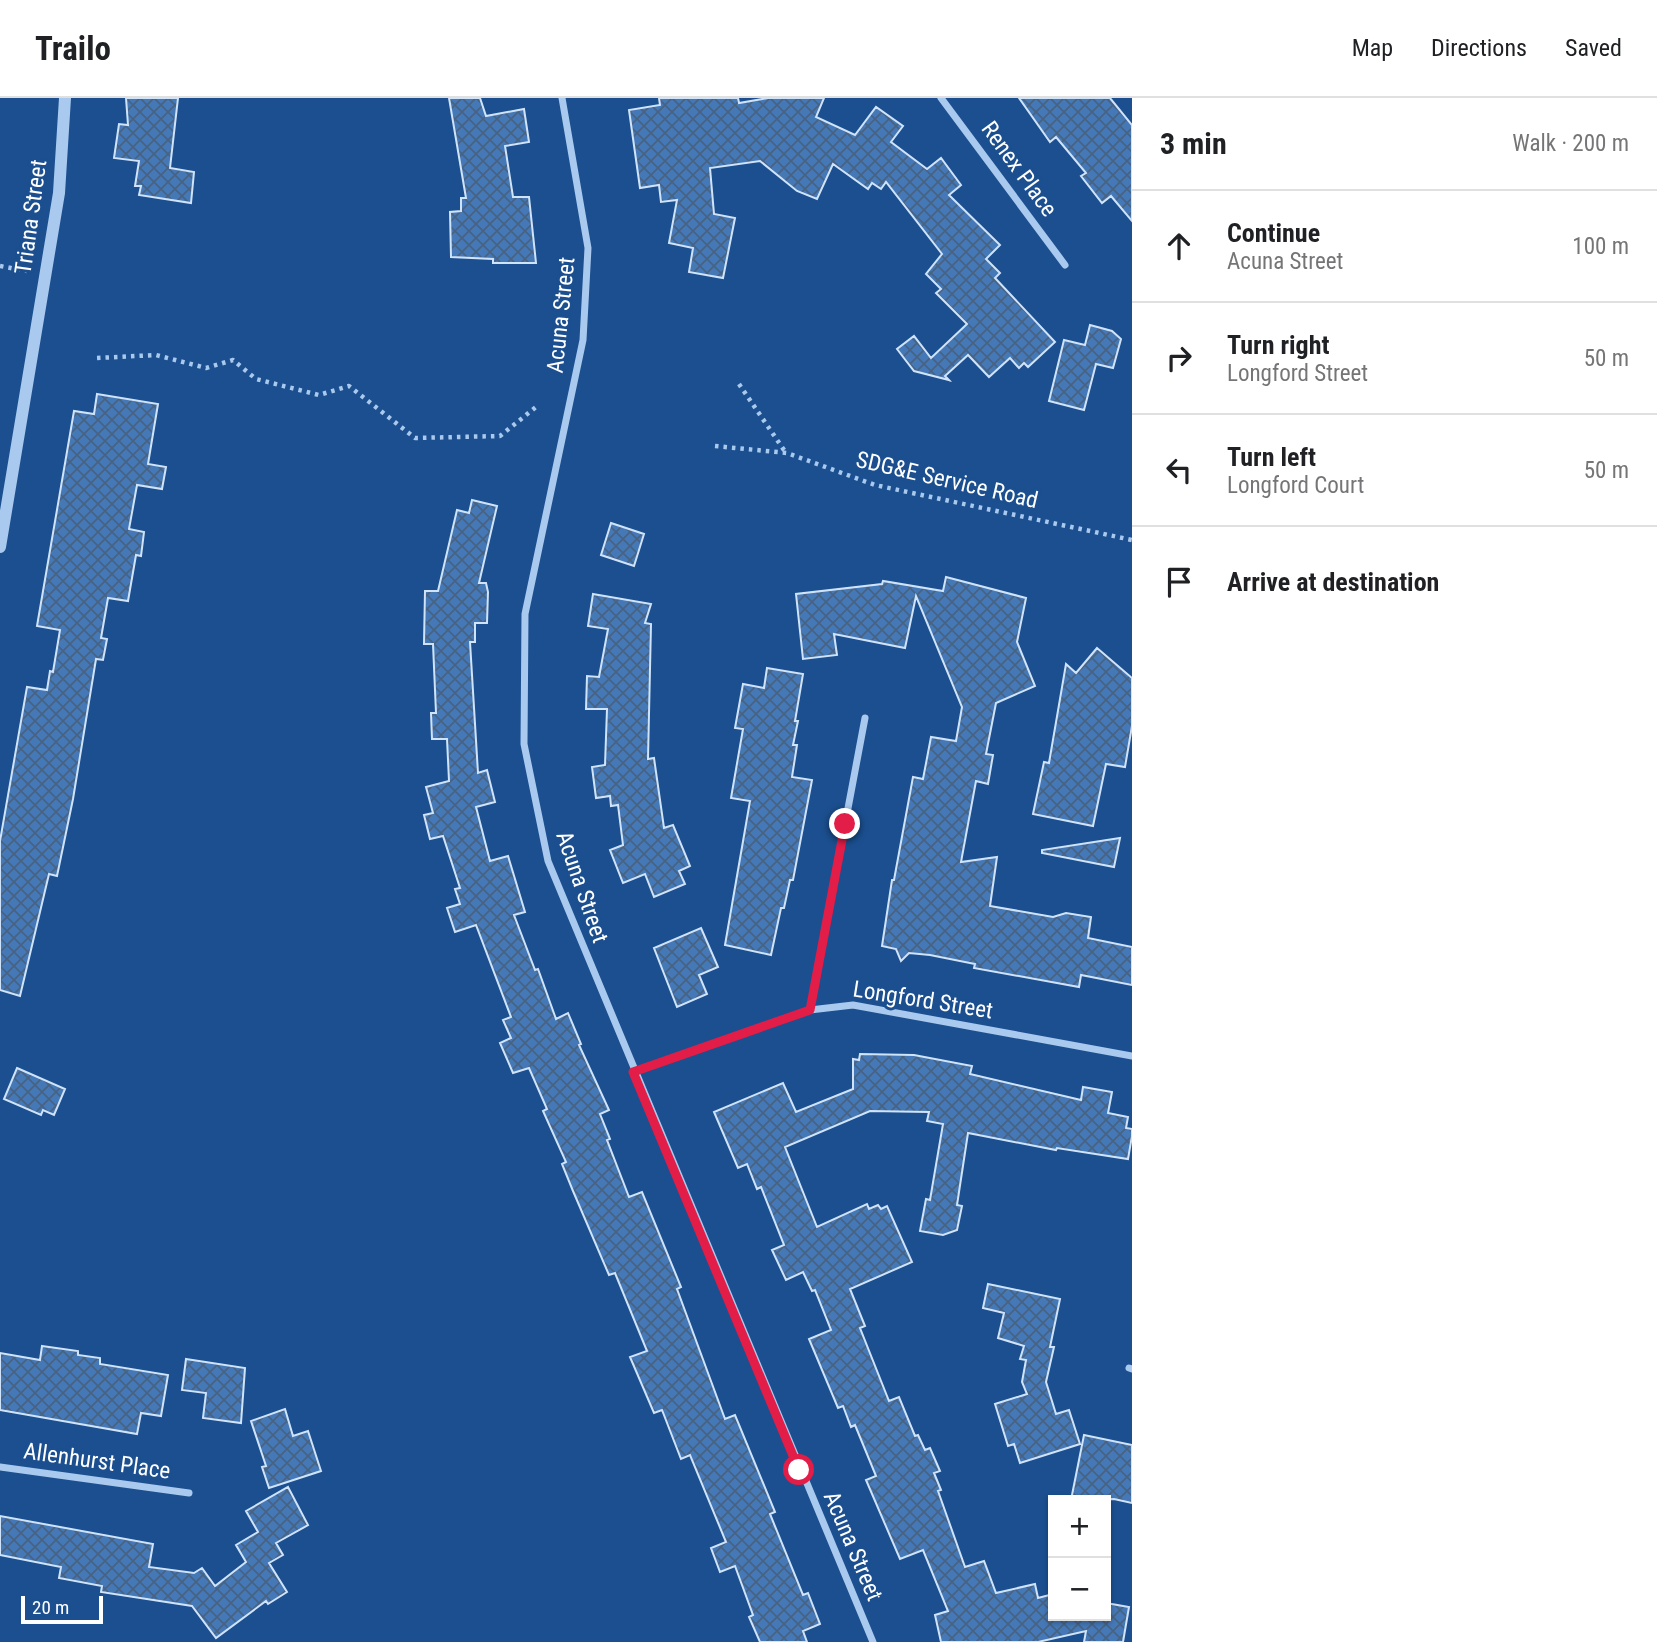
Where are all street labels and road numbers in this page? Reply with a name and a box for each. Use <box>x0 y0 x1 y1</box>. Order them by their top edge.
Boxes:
street label: Renex Place <box>976 116 1062 222</box>
street label: Triana Street <box>10 158 52 276</box>
street label: Acuna Street <box>541 256 581 374</box>
street label: SDG&E Service Road <box>853 446 1041 514</box>
street label: Acuna Street <box>550 828 614 946</box>
street label: Longford Street <box>851 976 995 1024</box>
street label: Allenhurst Place <box>22 1437 172 1485</box>
street label: Acuna Street <box>818 1487 888 1605</box>

